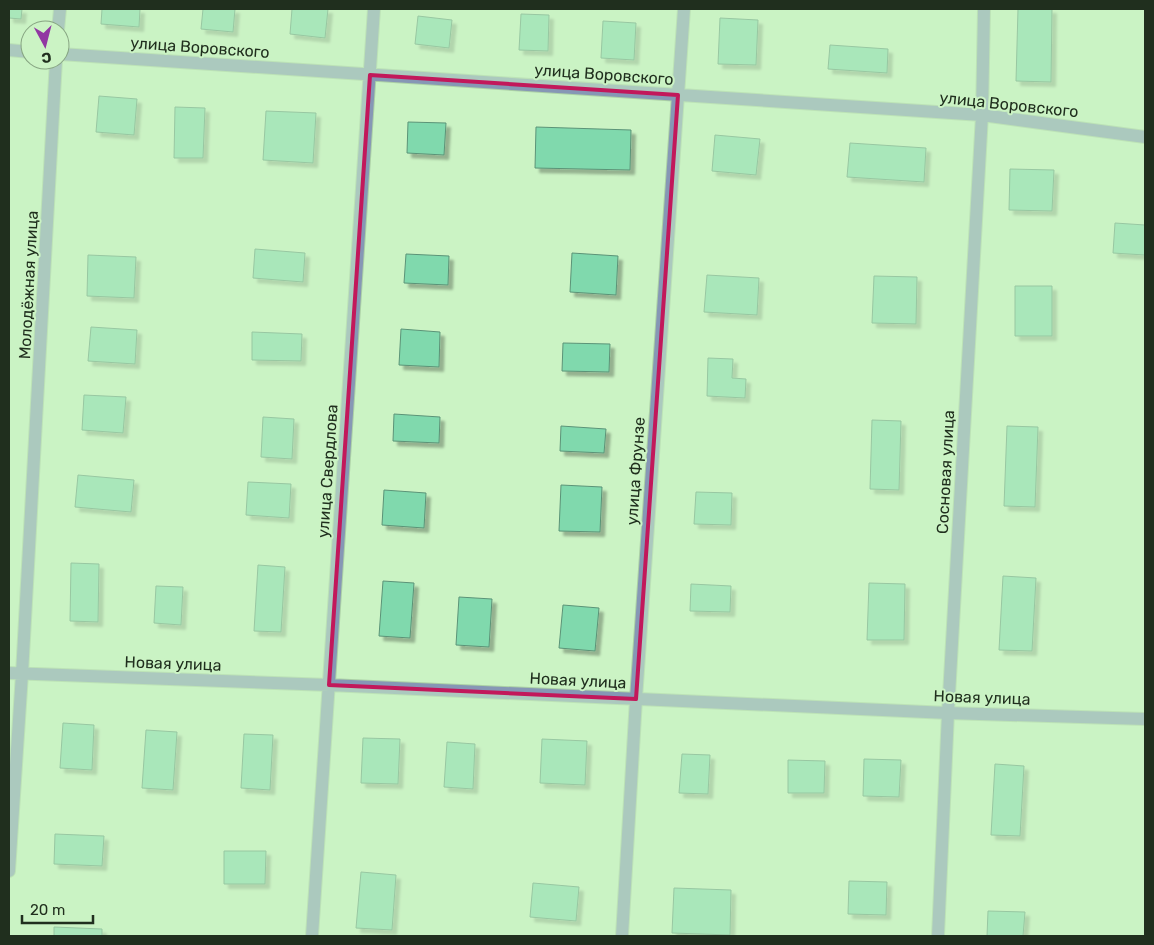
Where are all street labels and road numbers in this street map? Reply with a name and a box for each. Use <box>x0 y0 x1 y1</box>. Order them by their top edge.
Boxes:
street label: улица Воровского <box>130 33 270 62</box>
street label: улица Воровского <box>534 60 674 89</box>
street label: улица Воровского <box>939 88 1079 121</box>
street label: Молодёжная улица <box>15 210 42 360</box>
street label: улица Свердлова <box>313 404 342 539</box>
street label: Сосновая улица <box>933 410 958 534</box>
street label: улица Фрунзе <box>622 416 649 526</box>
street label: Новая улица <box>124 652 222 675</box>
street label: Новая улица <box>529 668 627 693</box>
street label: Новая улица <box>933 686 1031 709</box>

